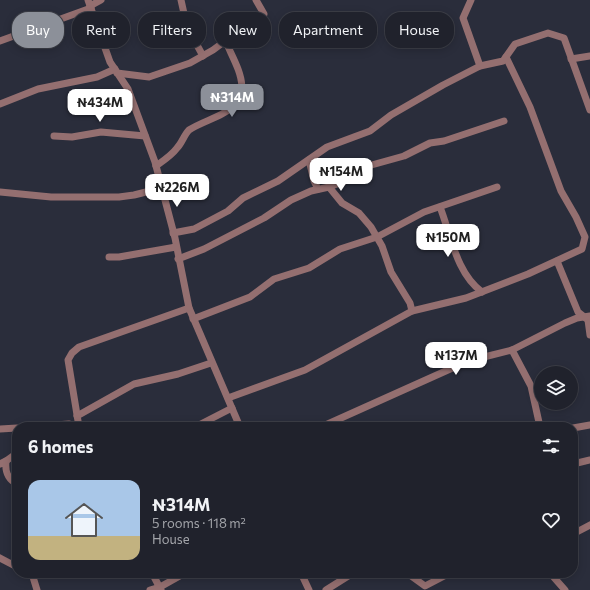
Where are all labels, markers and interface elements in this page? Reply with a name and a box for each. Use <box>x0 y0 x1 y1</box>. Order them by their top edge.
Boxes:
chip: Buy <box>12 12 64 48</box>
chip: Rent <box>72 12 130 48</box>
chip: Filters <box>138 12 206 48</box>
chip: New <box>214 12 271 48</box>
chip: Apartment <box>279 12 377 48</box>
chip: House <box>385 12 454 48</box>
pin: ₦314M <box>204 84 260 118</box>
pin: ₦434M <box>72 89 128 123</box>
text: ₦314M <box>210 89 254 105</box>
text: ₦434M <box>77 94 123 110</box>
pin: ₦154M <box>313 158 369 192</box>
text: ₦154M <box>319 163 363 179</box>
pin: ₦226M <box>149 174 205 208</box>
text: ₦226M <box>154 179 200 195</box>
pin: ₦150M <box>420 224 476 258</box>
text: ₦150M <box>425 229 471 245</box>
pin: ₦137M <box>428 342 484 376</box>
text: ₦137M <box>434 347 478 363</box>
map controls <box>534 366 578 410</box>
button: layers <box>534 366 578 410</box>
icon: filters <box>540 435 562 457</box>
text: 6 homes <box>28 436 93 457</box>
text: ₦314M <box>152 494 210 515</box>
icon: home <box>60 496 108 544</box>
icon: heart <box>540 509 562 531</box>
text: 5 rooms · 118 m² <box>152 515 246 531</box>
text: House <box>152 531 190 547</box>

